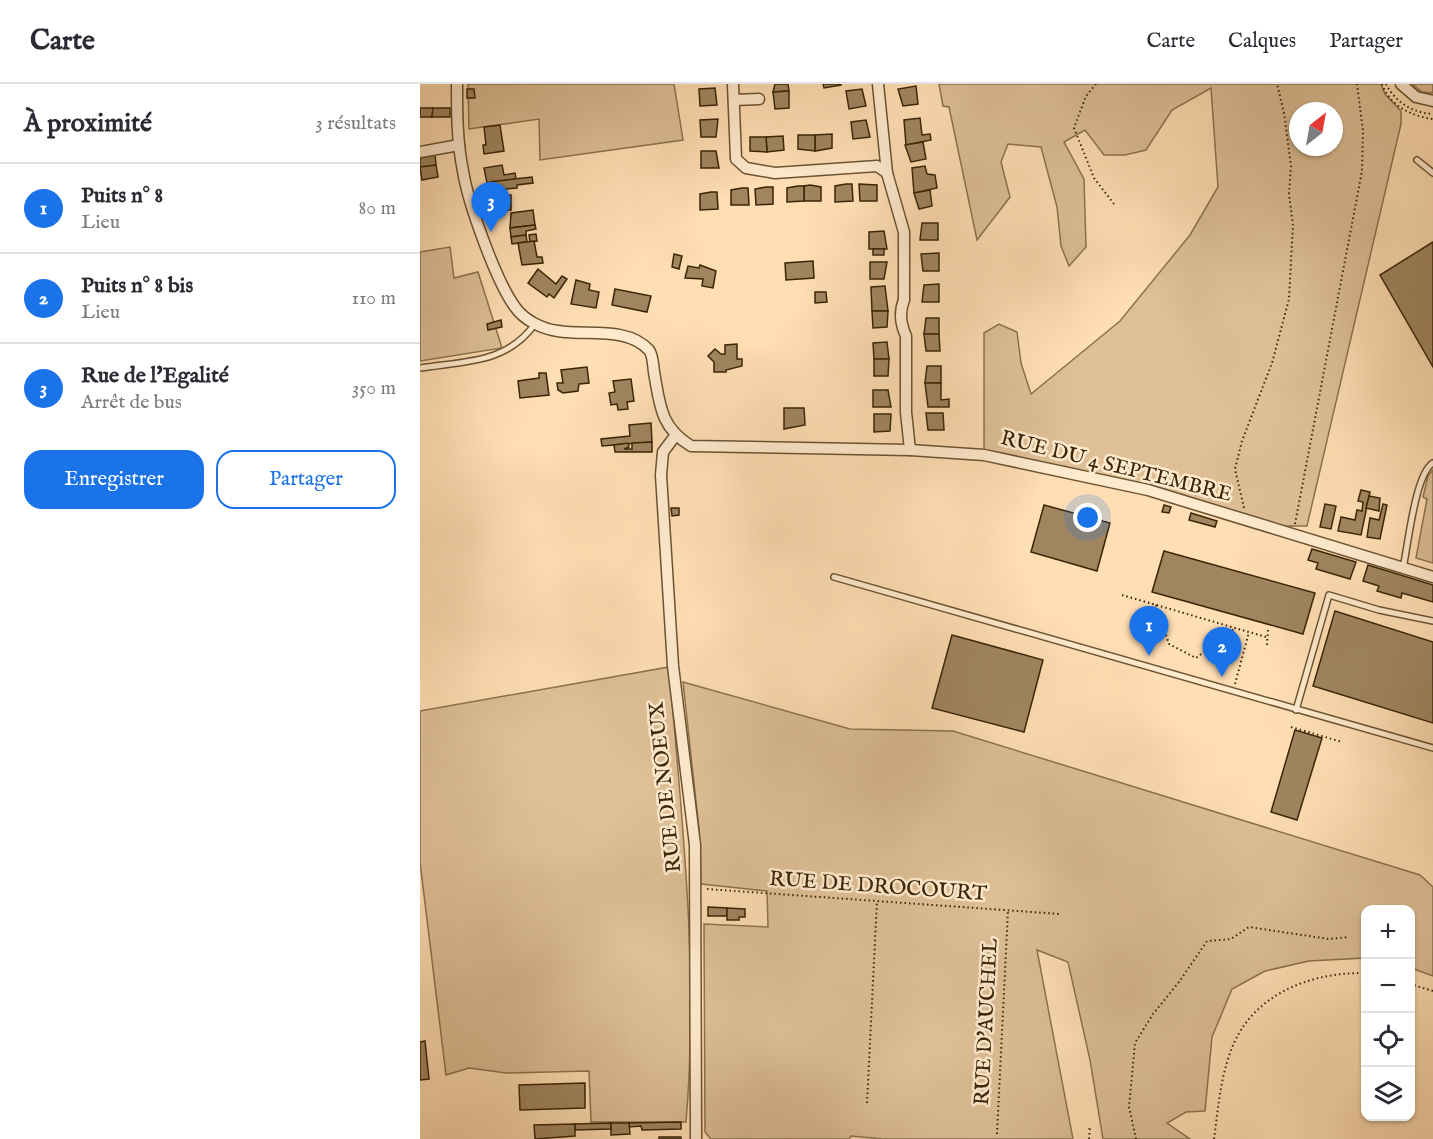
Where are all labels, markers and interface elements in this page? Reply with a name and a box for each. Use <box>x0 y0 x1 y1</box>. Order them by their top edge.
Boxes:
text: Carte <box>30 24 95 59</box>
text: Carte <box>1146 28 1195 55</box>
text: Calques <box>1228 28 1296 55</box>
text: Partager <box>1329 28 1403 55</box>
north arrow <box>1289 102 1343 156</box>
text: À proximité <box>24 107 152 140</box>
text: 3 résultats <box>315 111 396 136</box>
text: Puits n° 8 <box>81 182 163 210</box>
pin: 3 <box>472 182 510 232</box>
text: 1 <box>40 196 47 221</box>
text: 80 m <box>359 196 396 221</box>
text: Lieu <box>81 210 120 235</box>
text: Puits n° 8 bis <box>81 272 193 300</box>
text: 2 <box>39 286 48 311</box>
text: 110 m <box>352 286 396 311</box>
text: Lieu <box>81 300 120 325</box>
text: Rue de l'Egalité <box>81 362 229 390</box>
text: 3 <box>40 376 47 401</box>
text: 350 m <box>352 376 396 401</box>
text: Arrêt de bus <box>81 390 182 415</box>
street label: RUE DU 4 SEPTEMBRE <box>998 425 1234 509</box>
button: Enregistrer <box>24 450 204 509</box>
button: Partager <box>216 450 396 509</box>
your location <box>1073 503 1102 532</box>
pin: 1 <box>1130 606 1168 656</box>
pin: 2 <box>1202 628 1242 677</box>
street label: RUE DE NOEUX <box>644 700 688 874</box>
street label: RUE DE DROCOURT <box>768 866 988 908</box>
map controls <box>1361 905 1415 1121</box>
button: + <box>1361 905 1415 959</box>
street label: RUE D'AUCHEL <box>969 938 1005 1106</box>
button: − <box>1361 959 1415 1013</box>
button: locate <box>1361 1013 1415 1067</box>
button: layers <box>1361 1067 1415 1121</box>

